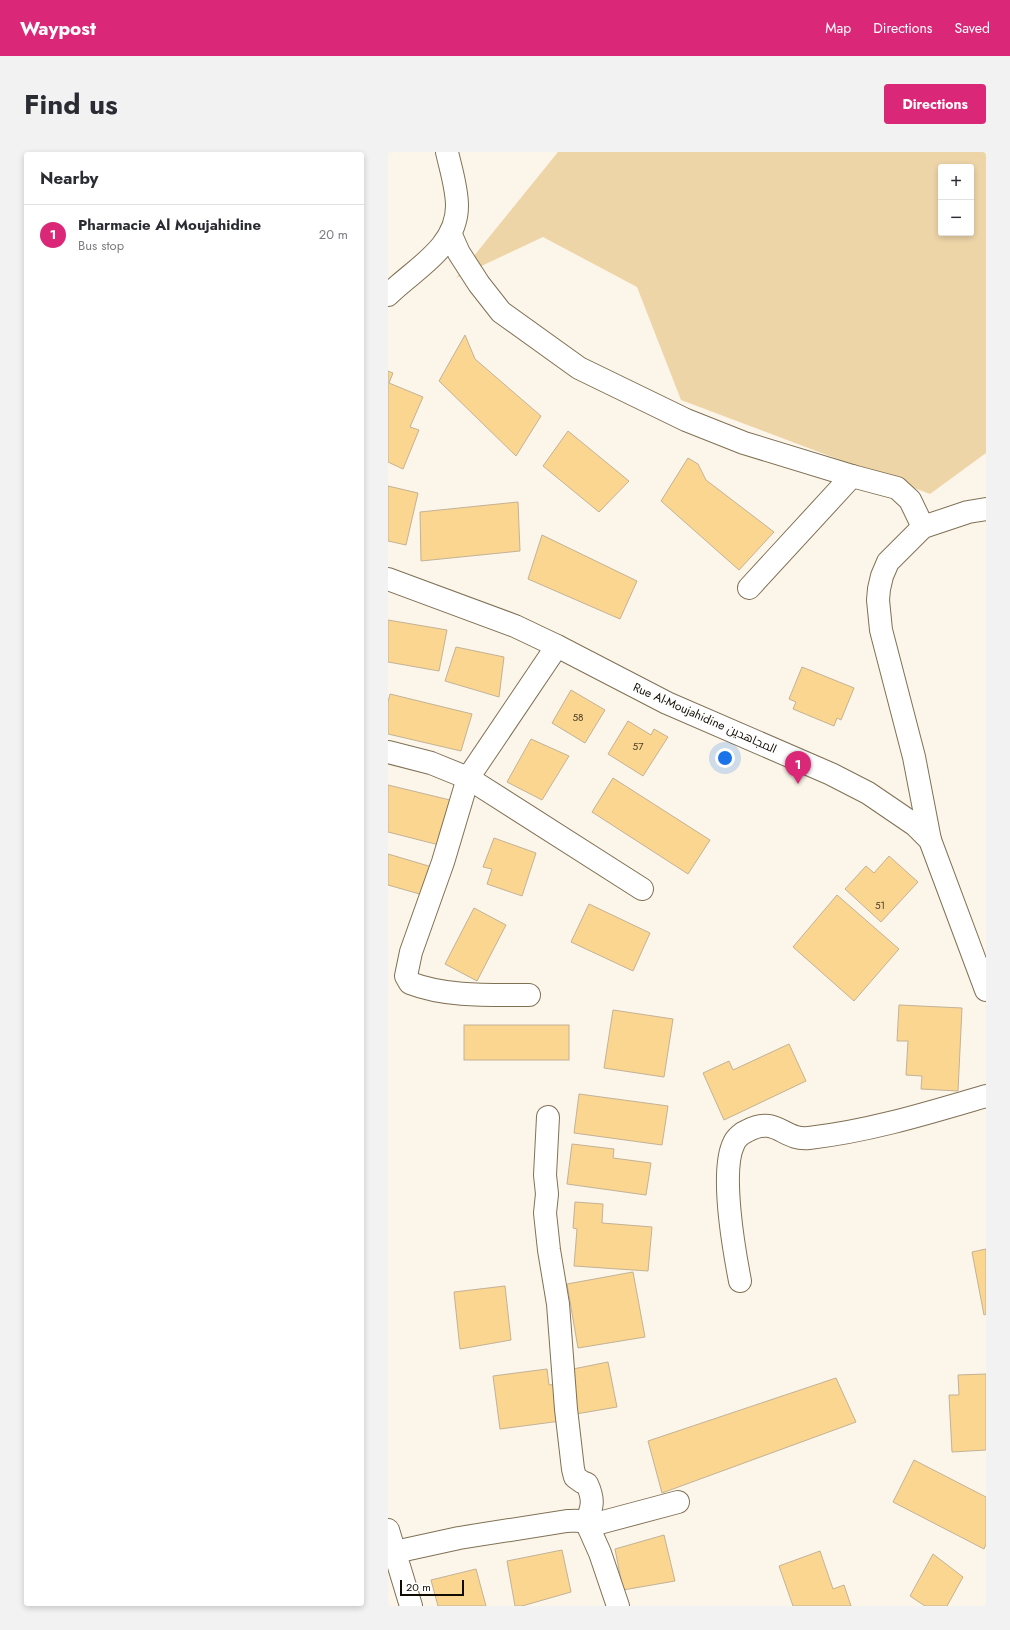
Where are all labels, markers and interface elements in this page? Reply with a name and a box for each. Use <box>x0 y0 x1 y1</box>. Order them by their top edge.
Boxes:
text: Waypost <box>20 15 96 42</box>
text: Map <box>825 18 851 38</box>
text: Directions <box>873 18 933 38</box>
text: Saved <box>955 18 990 38</box>
text: Find us <box>24 84 118 125</box>
button: Directions <box>884 84 986 124</box>
map controls <box>938 164 974 236</box>
button: + <box>938 164 974 200</box>
text: Nearby <box>40 166 98 190</box>
button: − <box>938 200 974 236</box>
text: Pharmacie Al Moujahidine <box>78 214 261 236</box>
text: 1 <box>50 225 56 244</box>
text: 20 m <box>319 225 348 244</box>
text: Bus stop <box>78 236 124 255</box>
street label: Rue Al-Moujahidine المجاهدين <box>630 678 780 758</box>
house number: 58 <box>572 710 584 725</box>
house number: 57 <box>633 739 644 754</box>
your location <box>715 748 735 768</box>
pin: 1 <box>785 751 811 784</box>
house number: 51 <box>875 898 885 913</box>
scale bar <box>400 1578 464 1597</box>
text: 20 m <box>406 1579 431 1595</box>

